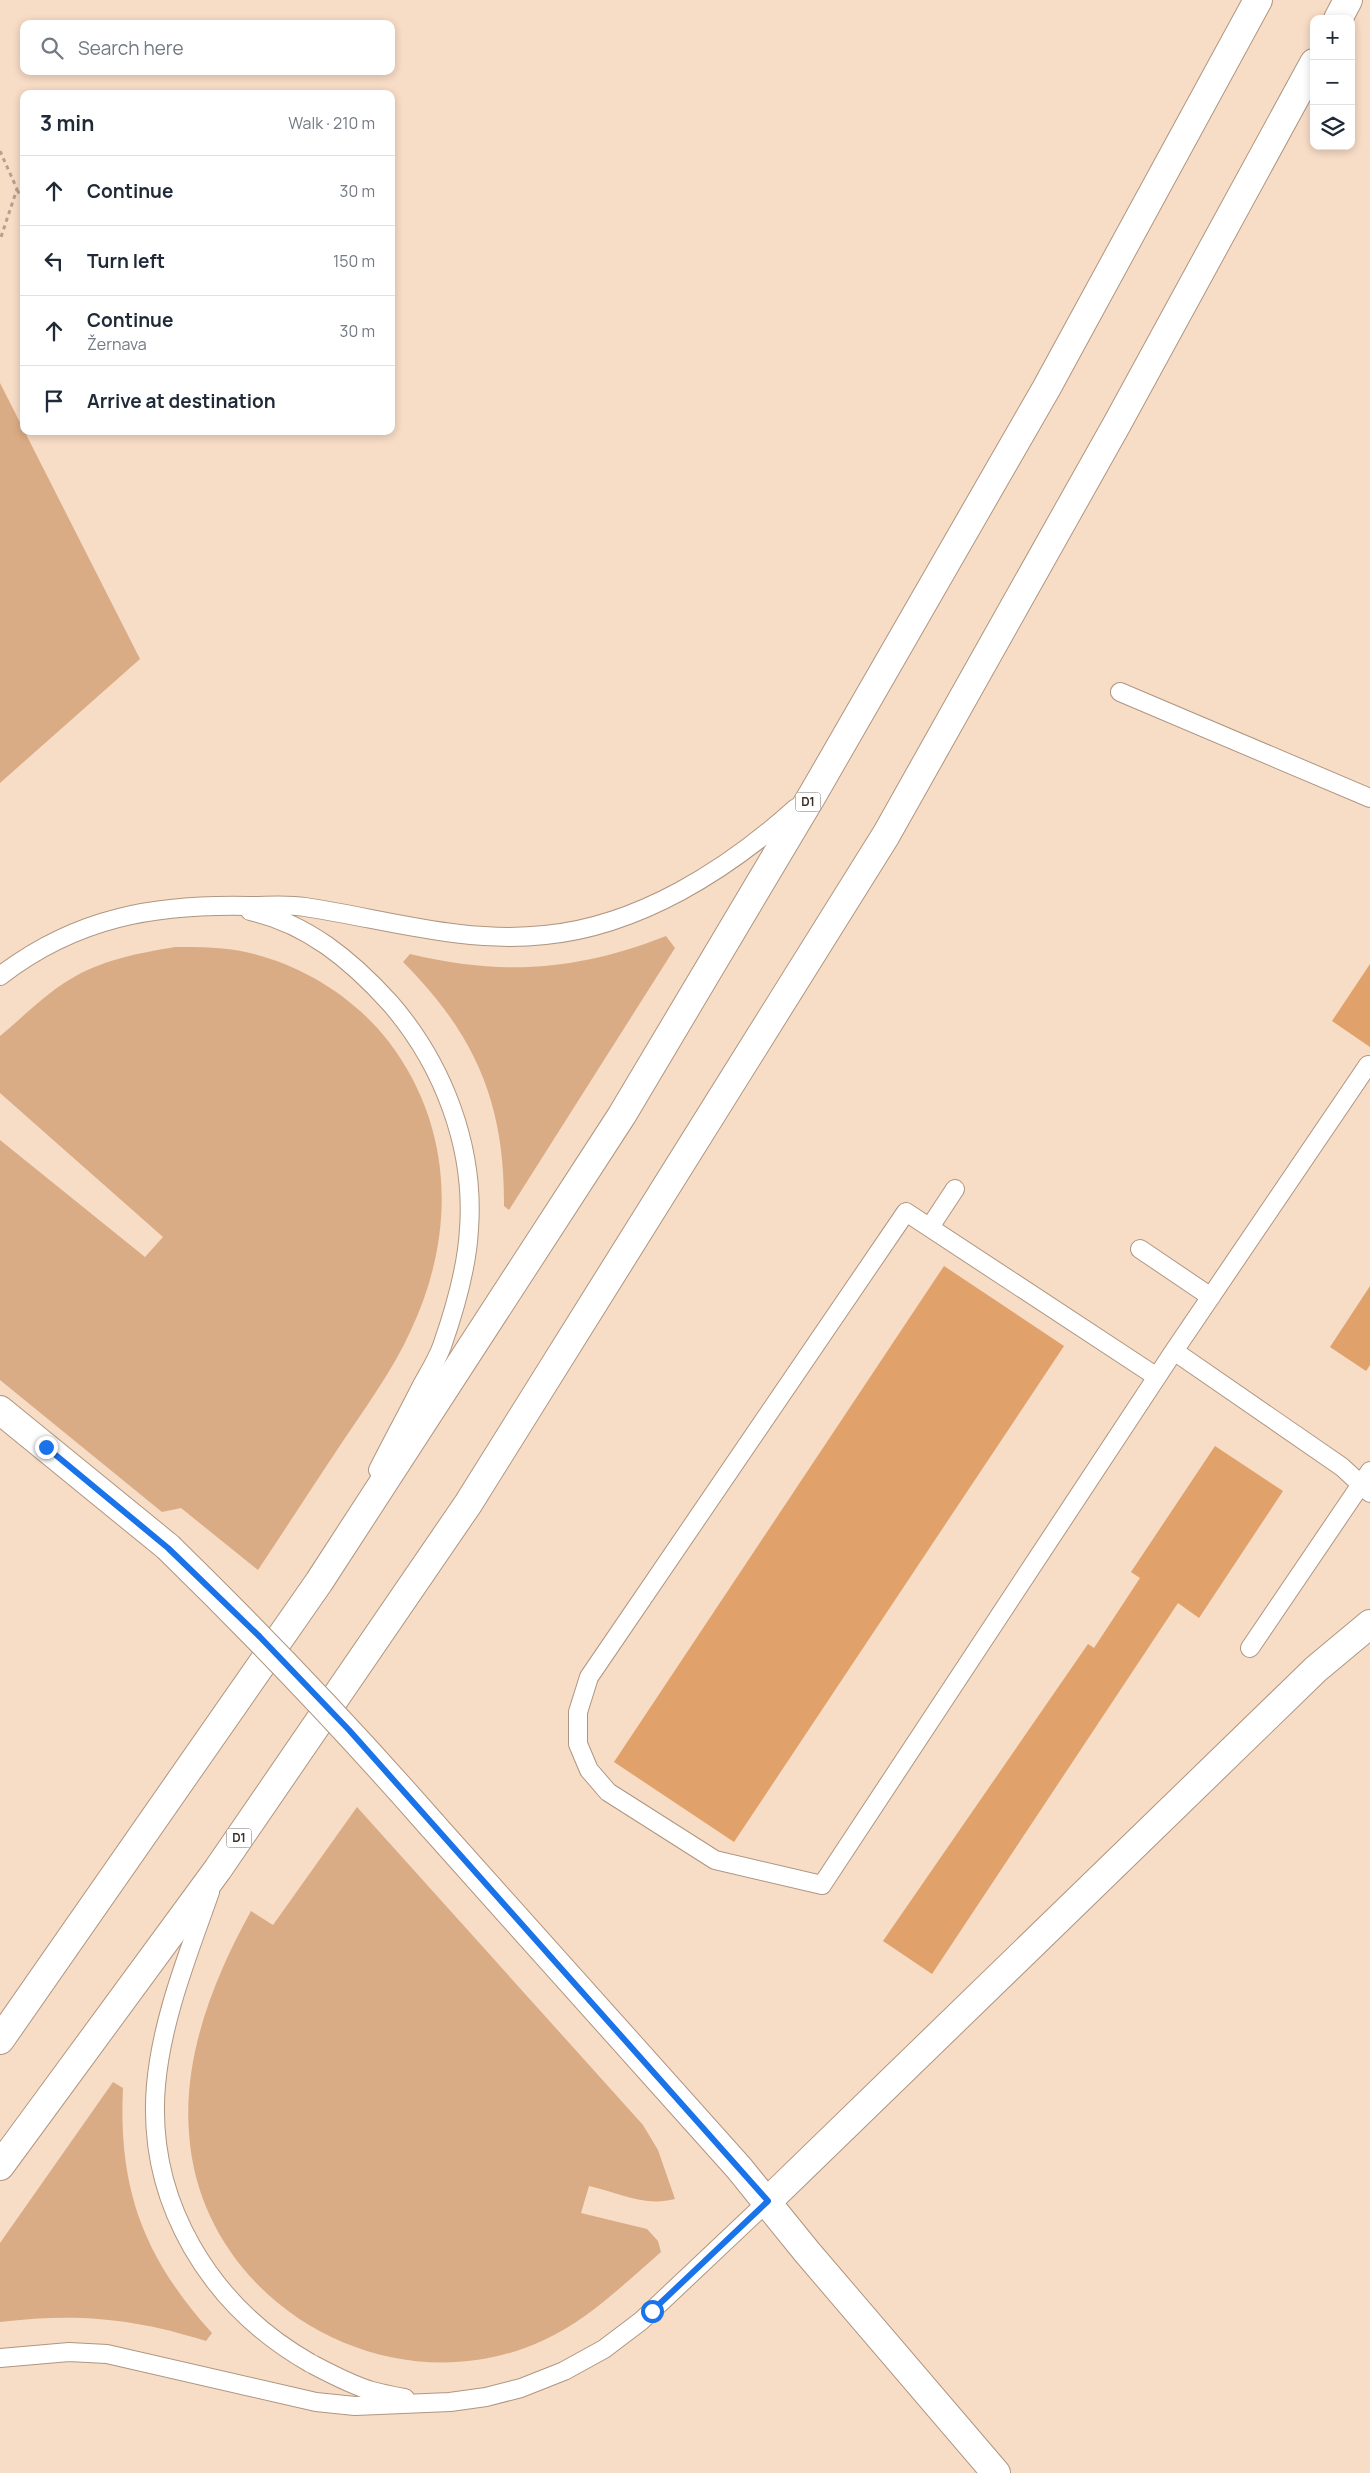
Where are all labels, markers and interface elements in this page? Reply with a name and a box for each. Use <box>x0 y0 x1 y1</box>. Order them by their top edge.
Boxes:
map controls <box>1310 15 1355 150</box>
button: + <box>1310 15 1355 60</box>
search box <box>20 20 395 75</box>
icon: search <box>38 34 66 62</box>
text: Search here <box>78 35 184 61</box>
button: − <box>1310 60 1355 105</box>
button: layers <box>1310 105 1355 150</box>
text: 3 min <box>40 109 94 137</box>
text: Walk · 210 m <box>288 112 375 134</box>
icon: ahead <box>40 177 68 205</box>
text: Continue <box>87 178 173 204</box>
text: 30 m <box>340 180 375 202</box>
icon: left <box>40 247 68 275</box>
text: Turn left <box>87 248 165 274</box>
text: 150 m <box>333 250 375 272</box>
text: Continue <box>87 307 173 333</box>
icon: ahead <box>40 317 68 345</box>
text: 30 m <box>340 320 375 342</box>
text: Žernava <box>87 333 147 355</box>
icon: arrive <box>40 387 68 415</box>
text: Arrive at destination <box>87 388 276 414</box>
road number: D1 <box>796 792 820 812</box>
route end <box>35 1436 58 1459</box>
road number: D1 <box>226 1829 252 1848</box>
route start <box>641 2300 664 2323</box>

